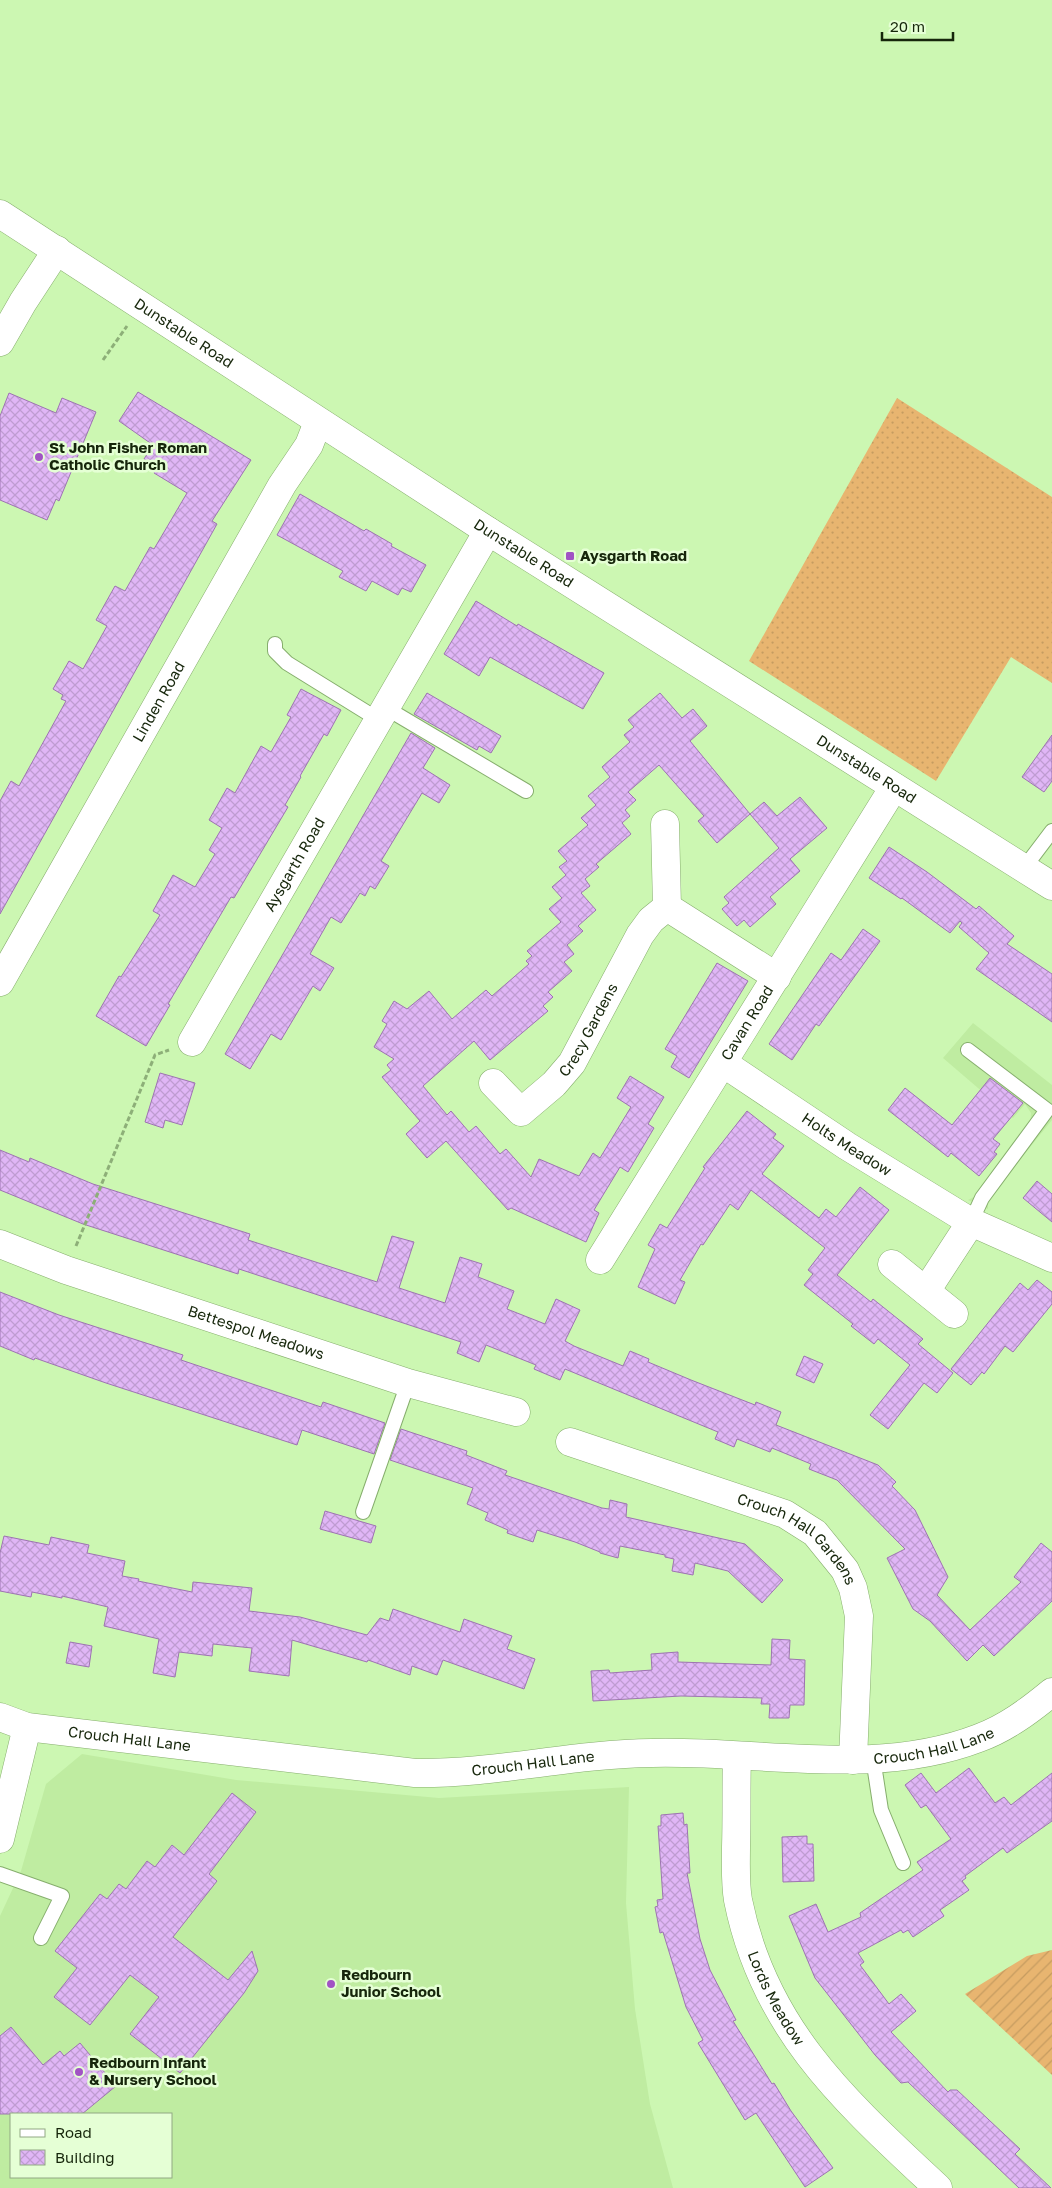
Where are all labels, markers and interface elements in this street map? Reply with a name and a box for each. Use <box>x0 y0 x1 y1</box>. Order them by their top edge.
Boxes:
scale bar <box>882 10 953 42</box>
text: 20 m <box>890 17 925 35</box>
street label: Dunstable Road <box>131 294 237 371</box>
place label: St John Fisher Roman Catholic Church <box>49 438 207 473</box>
marker: St John Fisher Roman Catholic Church <box>33 451 45 463</box>
street label: Dunstable Road <box>471 514 577 591</box>
place label: Aysgarth Road <box>580 546 687 564</box>
marker: Aysgarth Road <box>564 550 576 562</box>
street label: Linden Road <box>128 658 188 745</box>
street label: Dunstable Road <box>814 730 920 806</box>
street label: Aysgarth Road <box>260 814 328 914</box>
street label: Crecy Gardens <box>554 980 621 1080</box>
street label: Cavan Road <box>716 982 776 1063</box>
street label: Holts Meadow <box>799 1108 895 1179</box>
street label: Bettespol Meadows <box>186 1301 327 1363</box>
street label: Crouch Hall Gardens <box>735 1489 860 1587</box>
street label: Crouch Hall Lane <box>67 1722 192 1754</box>
street label: Crouch Hall Lane <box>873 1723 997 1767</box>
street label: Crouch Hall Lane <box>471 1746 596 1779</box>
street label: Lords Meadow <box>745 1948 809 2048</box>
place label: Redbourn Junior School <box>341 1965 441 2000</box>
marker: Redbourn Junior School <box>325 1978 337 1990</box>
place label: Redbourn Infant & Nursery School <box>89 2053 217 2088</box>
marker: Redbourn Infant & Nursery School <box>73 2066 85 2078</box>
legend <box>10 2113 172 2178</box>
text: Road <box>55 2123 92 2141</box>
text: Building <box>55 2148 115 2166</box>

